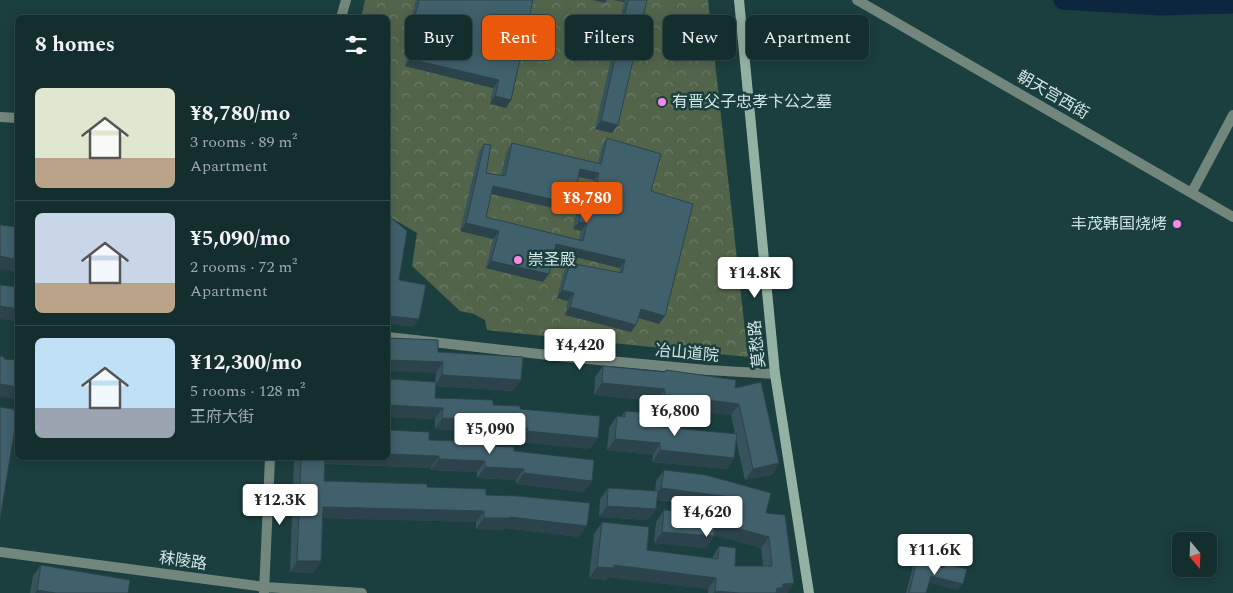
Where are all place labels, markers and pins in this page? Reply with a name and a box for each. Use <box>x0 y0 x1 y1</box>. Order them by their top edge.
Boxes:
place label: 有晋父子忠孝卞公之墓 <box>672 90 832 114</box>
marker: 有晋父子忠孝卞公之墓 <box>656 96 668 108</box>
pin: ¥8,780 <box>546 182 628 224</box>
place label: 丰茂韩国烧烤 <box>1071 212 1167 236</box>
marker: 丰茂韩国烧烤 <box>1171 218 1183 230</box>
place label: 崇圣殿 <box>528 248 576 272</box>
marker: 崇圣殿 <box>512 254 524 266</box>
pin: ¥14.8K <box>714 256 796 299</box>
pin: ¥4,420 <box>539 328 621 371</box>
pin: ¥6,800 <box>634 394 716 437</box>
pin: ¥5,090 <box>449 412 531 455</box>
pin: ¥12.3K <box>239 484 321 526</box>
pin: ¥4,620 <box>666 496 748 538</box>
pin: ¥11.6K <box>894 534 976 576</box>

